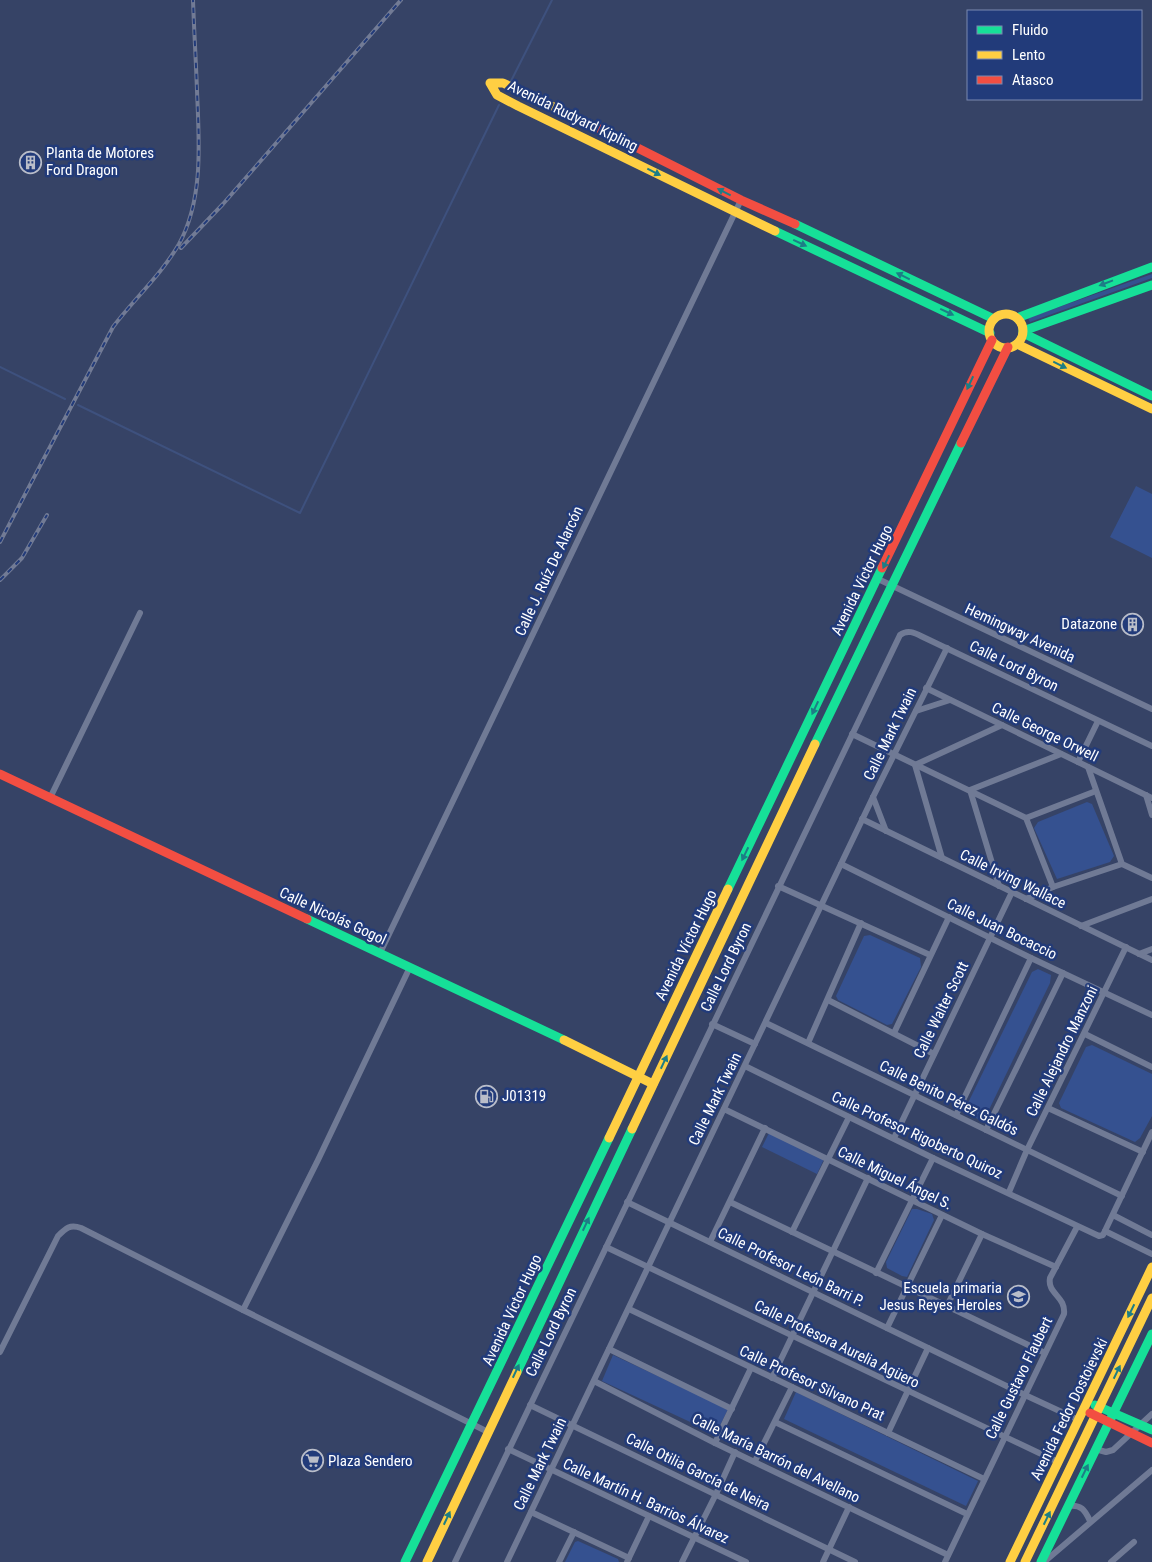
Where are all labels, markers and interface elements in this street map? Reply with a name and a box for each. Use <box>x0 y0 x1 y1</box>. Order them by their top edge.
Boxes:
legend <box>967 10 1142 100</box>
text: Fluido <box>1012 21 1048 39</box>
text: Lento <box>1012 46 1045 64</box>
text: Atasco <box>1012 71 1053 89</box>
street label: Avenida Rudyard Kipling <box>505 77 641 155</box>
place label: Planta de Motores Ford Dragon <box>46 144 154 179</box>
building icon: Planta de Motores Ford Dragon <box>18 150 42 174</box>
one-way arrow <box>647 168 661 176</box>
one-way arrow <box>717 188 732 196</box>
one-way arrow <box>793 239 807 247</box>
one-way arrow <box>896 271 910 279</box>
one-way arrow <box>1098 279 1113 287</box>
one-way arrow <box>940 309 954 317</box>
one-way arrow <box>1053 361 1068 369</box>
one-way arrow <box>966 376 974 390</box>
street label: Calle J. Ruíz De Alarcón <box>511 503 587 639</box>
street label: Avenida Víctor Hugo <box>827 522 897 638</box>
one-way arrow <box>882 555 890 569</box>
street label: Hemingway Avenida <box>962 600 1078 666</box>
building icon: Datazone <box>1121 612 1145 636</box>
place label: Datazone <box>1061 615 1117 633</box>
street label: Calle Lord Byron <box>967 637 1061 695</box>
street label: Calle Mark Twain <box>860 685 920 783</box>
street label: Calle George Orwell <box>989 698 1101 766</box>
one-way arrow <box>811 701 819 715</box>
street label: Calle Irving Wallace <box>957 846 1069 912</box>
one-way arrow <box>741 847 749 861</box>
street label: Calle Nicolás Gogol <box>277 883 389 949</box>
street label: Avenida Víctor Hugo <box>651 887 721 1003</box>
street label: Calle Juan Bocaccio <box>944 895 1060 963</box>
street label: Calle Lord Byron <box>697 920 755 1014</box>
street label: Calle Walter Scott <box>910 959 972 1061</box>
street label: Calle Alejandro Manzoni <box>1022 983 1102 1119</box>
street label: Calle Mark Twain <box>685 1050 745 1148</box>
one-way arrow <box>660 1055 668 1069</box>
street label: Calle Benito Pérez Galdós <box>877 1057 1022 1140</box>
fuel station icon: J01319 <box>474 1084 498 1108</box>
place label: J01319 <box>502 1087 546 1105</box>
street label: Calle Profesor Rigoberto Quiroz <box>829 1087 1005 1183</box>
street label: Calle Miguel Ángel S. <box>835 1142 955 1214</box>
one-way arrow <box>583 1217 591 1231</box>
street label: Calle Profesor León Barri P. <box>715 1224 867 1310</box>
street label: Avenida Víctor Hugo <box>478 1252 546 1368</box>
place label: Escuela primaria Jesus Reyes Heroles <box>879 1279 1002 1314</box>
street label: Calle Lord Byron <box>522 1285 580 1379</box>
school or university icon: Escuela primaria Jesus Reyes Heroles <box>1006 1285 1030 1309</box>
street label: Calle Profesora Aurelia Agüero <box>752 1296 922 1392</box>
one-way arrow <box>1127 1304 1135 1318</box>
street label: Calle Gustavo Flaubert <box>982 1314 1056 1442</box>
street label: Avenida Fedor Dostoievski <box>1027 1335 1111 1483</box>
street label: Calle Profesor Silvano Prat <box>737 1341 887 1425</box>
one-way arrow <box>513 1364 521 1378</box>
one-way arrow <box>1113 1364 1121 1379</box>
street label: Calle María Barrón del Avellano <box>689 1409 863 1507</box>
street label: Calle Mark Twain <box>510 1415 570 1513</box>
street label: Calle Otilia García de Neira <box>623 1429 773 1515</box>
supermarket icon: Plaza Sendero <box>300 1449 324 1473</box>
place label: Plaza Sendero <box>328 1452 413 1470</box>
street label: Calle Martín H. Barrios Álvarez <box>560 1455 732 1547</box>
one-way arrow <box>1081 1464 1089 1478</box>
one-way arrow <box>443 1511 451 1525</box>
one-way arrow <box>1043 1511 1051 1525</box>

